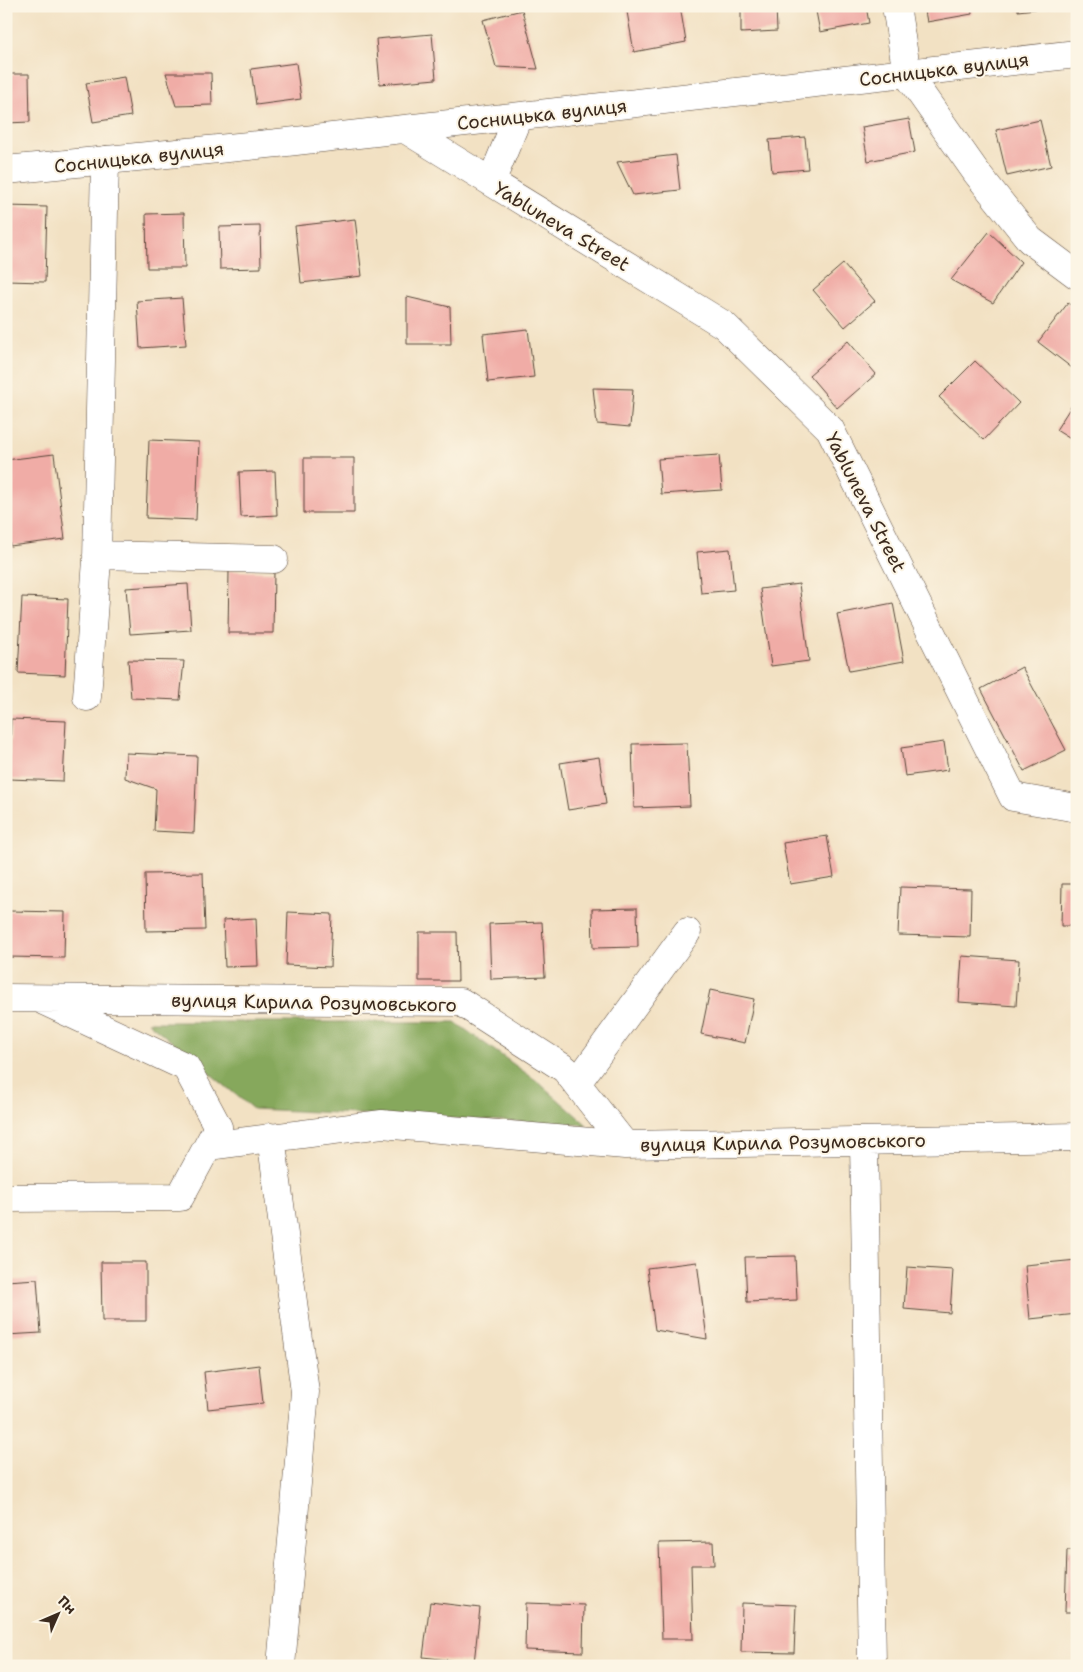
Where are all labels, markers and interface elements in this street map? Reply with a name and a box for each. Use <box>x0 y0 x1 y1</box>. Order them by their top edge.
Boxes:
street label: Сосницька вулиця <box>858 47 1030 92</box>
street label: Сосницька вулиця <box>456 93 628 136</box>
street label: Сосницька вулиця <box>53 136 225 179</box>
street label: Yabluneva Street <box>489 176 634 277</box>
street label: Yabluneva Street <box>819 428 912 577</box>
street label: вулиця Кирила Розумовського <box>171 988 457 1017</box>
street label: вулиця Кирила Розумовського <box>640 1128 926 1157</box>
north arrow <box>32 1590 82 1640</box>
text: Пн <box>54 1592 80 1618</box>

